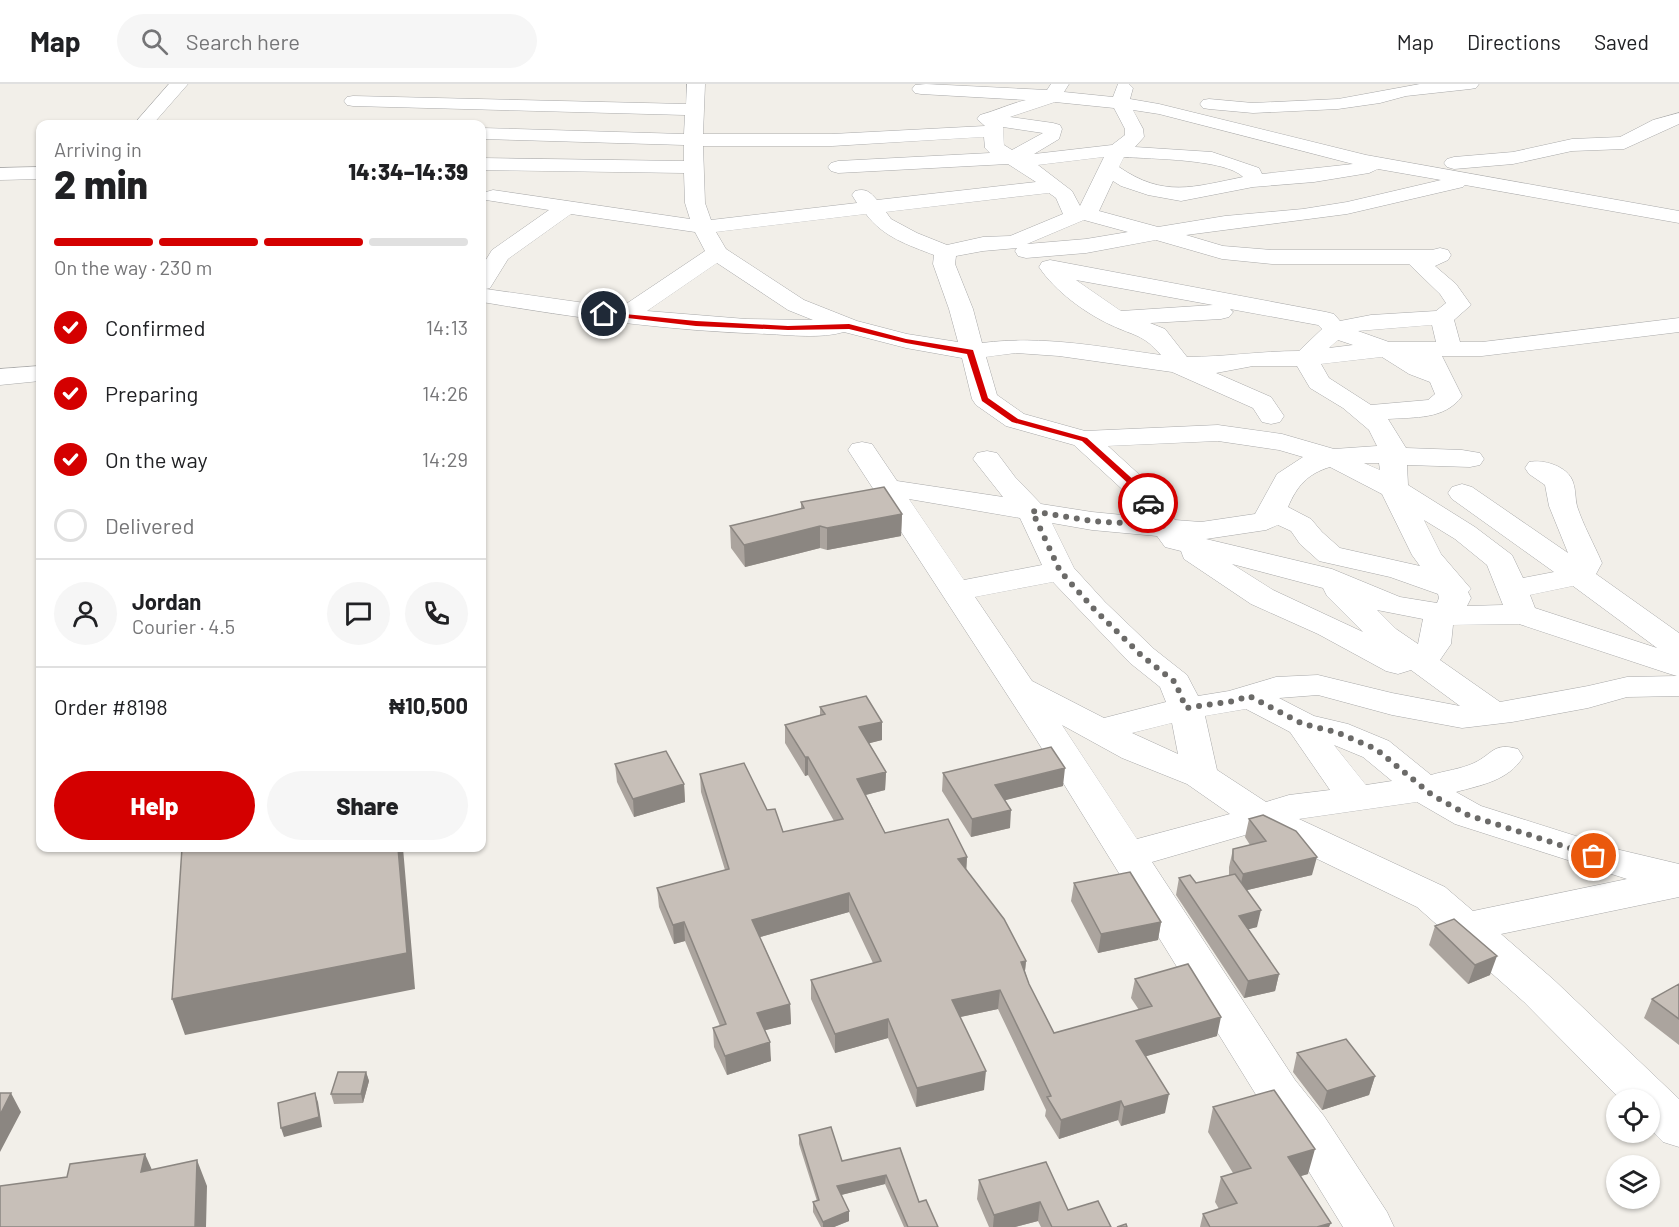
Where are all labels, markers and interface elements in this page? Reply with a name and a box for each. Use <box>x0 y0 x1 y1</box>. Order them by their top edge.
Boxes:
search box <box>117 14 537 68</box>
text: Map <box>30 24 81 58</box>
icon: search <box>138 25 171 58</box>
text: Search here <box>186 28 300 54</box>
text: Map <box>1397 29 1434 54</box>
text: Directions <box>1467 29 1561 54</box>
text: Saved <box>1594 29 1649 54</box>
text: Arriving in <box>54 137 142 161</box>
text: 14:34–14:39 <box>348 158 468 184</box>
text: 2 min <box>54 160 148 207</box>
text: On the way · 230 m <box>54 255 212 279</box>
pin <box>578 288 629 339</box>
icon: home <box>587 297 620 330</box>
icon: check <box>54 311 87 344</box>
text: Confirmed <box>105 314 205 340</box>
text: 14:13 <box>426 315 468 339</box>
icon: check <box>54 377 87 410</box>
text: Preparing <box>105 380 198 406</box>
text: 14:26 <box>422 381 468 405</box>
icon: check <box>54 443 87 476</box>
text: On the way <box>105 446 208 472</box>
text: 14:29 <box>422 447 468 471</box>
courier <box>1118 473 1178 533</box>
icon: car <box>1132 487 1165 520</box>
text: Delivered <box>105 512 194 538</box>
button: person <box>54 582 117 645</box>
button: chat <box>327 582 390 645</box>
button: phone <box>405 582 468 645</box>
text: Jordan <box>132 588 201 614</box>
text: Courier · 4.5 <box>132 614 235 638</box>
text: ₦10,500 <box>389 692 468 718</box>
text: Order #8198 <box>54 693 168 719</box>
button: Help <box>54 771 255 840</box>
button: Share <box>267 771 468 840</box>
pin <box>1568 830 1619 881</box>
icon: bag <box>1577 839 1610 872</box>
map controls <box>1606 1089 1660 1209</box>
button: locate <box>1606 1089 1660 1143</box>
button: layers <box>1606 1155 1660 1209</box>

